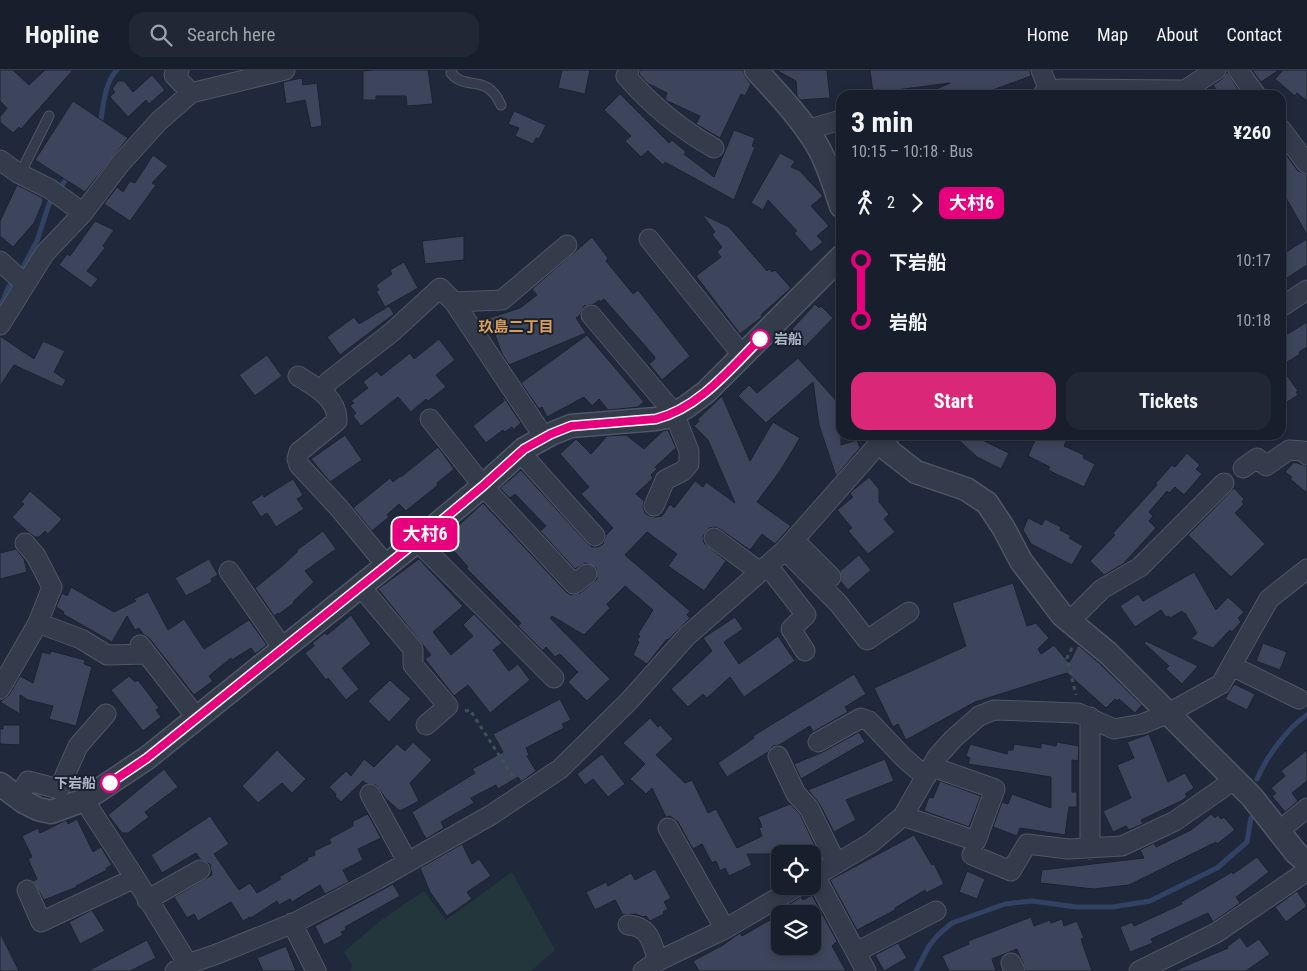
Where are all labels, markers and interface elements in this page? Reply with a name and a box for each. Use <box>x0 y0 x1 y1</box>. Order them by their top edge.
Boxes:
search box <box>129 12 479 57</box>
text: Hopline <box>25 21 99 49</box>
icon: search <box>147 21 175 49</box>
text: Search here <box>187 23 275 46</box>
text: Home <box>1027 24 1069 45</box>
text: Map <box>1097 24 1128 45</box>
text: About <box>1156 24 1198 45</box>
text: Contact <box>1226 24 1282 45</box>
text: 3 min <box>851 106 913 139</box>
text: ¥260 <box>1233 121 1271 144</box>
text: 10:15 – 10:18 · Bus <box>851 142 973 161</box>
icon: walk <box>851 189 879 217</box>
icon: forward <box>903 189 931 217</box>
text: 大村6 <box>949 192 994 213</box>
text: 2 <box>887 193 895 212</box>
text: 下岩船 <box>889 251 946 274</box>
text: 10:17 <box>1236 251 1271 270</box>
text: 岩船 <box>889 311 927 334</box>
text: 10:18 <box>1236 311 1271 330</box>
district label: 玖島二丁目 <box>478 318 554 336</box>
marker: 岩船 <box>750 329 770 349</box>
place label: 岩船 <box>774 331 802 347</box>
button: Start <box>851 372 1056 430</box>
button: Tickets <box>1066 372 1271 430</box>
line badge: 大村6 <box>396 518 454 550</box>
text: 大村6 <box>402 523 448 544</box>
marker: 下岩船 <box>100 773 120 793</box>
place label: 下岩船 <box>54 775 96 791</box>
map controls <box>771 845 821 955</box>
button: locate <box>771 845 821 895</box>
button: layers <box>771 905 821 955</box>

